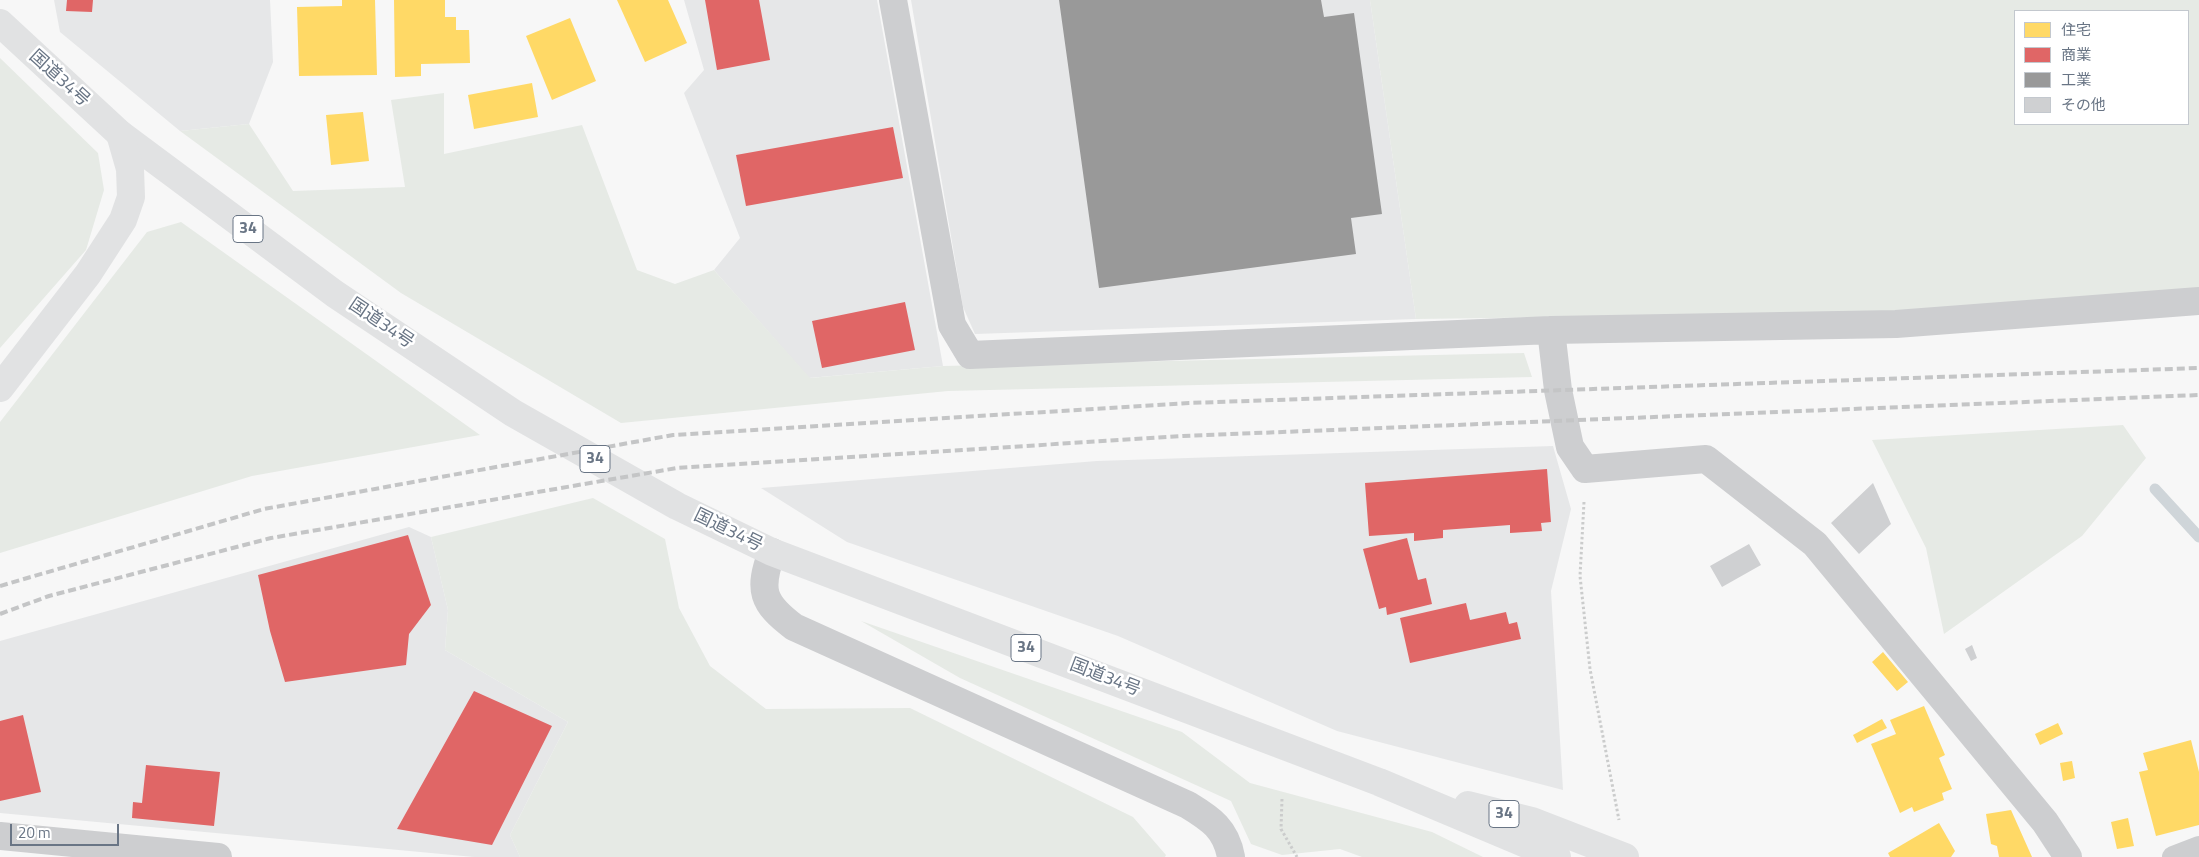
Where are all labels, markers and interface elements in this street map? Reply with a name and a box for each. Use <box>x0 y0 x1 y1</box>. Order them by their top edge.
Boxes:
legend <box>2014 10 2189 125</box>
text: 住宅 <box>2061 18 2091 41</box>
text: 商業 <box>2061 43 2091 66</box>
street label: 国道34号 <box>24 46 94 112</box>
text: 工業 <box>2061 68 2091 91</box>
text: その他 <box>2061 93 2106 116</box>
road number: 34 <box>233 215 263 242</box>
street label: 国道34号 <box>344 294 418 354</box>
road number: 34 <box>580 446 610 472</box>
street label: 国道34号 <box>690 505 766 557</box>
road number: 34 <box>1011 634 1041 661</box>
street label: 国道34号 <box>1067 655 1143 701</box>
road number: 34 <box>1489 801 1519 828</box>
scale bar <box>12 814 121 846</box>
text: 20 m <box>18 821 51 844</box>

